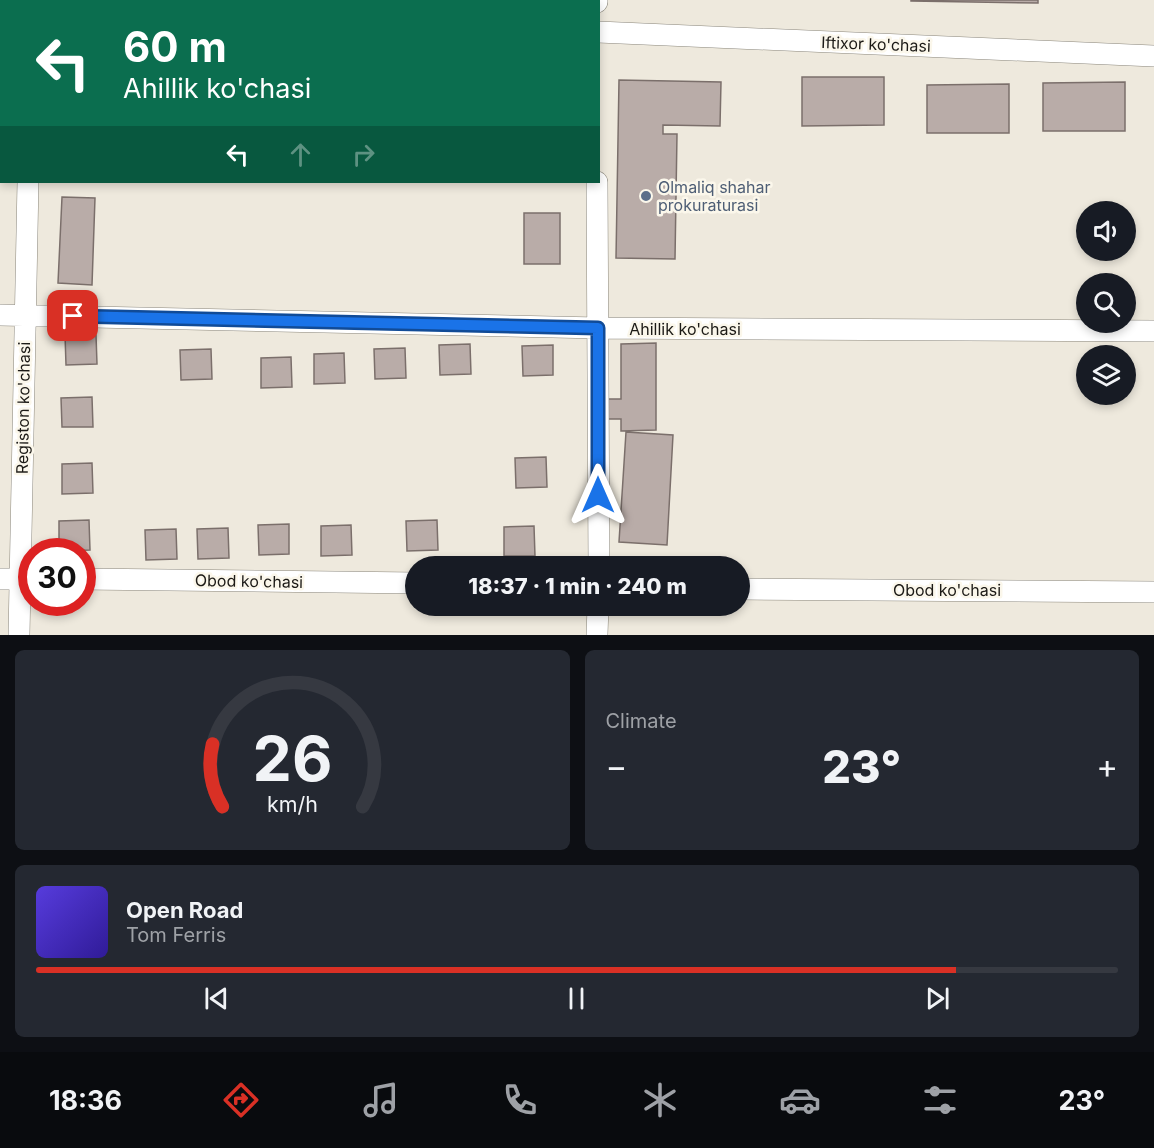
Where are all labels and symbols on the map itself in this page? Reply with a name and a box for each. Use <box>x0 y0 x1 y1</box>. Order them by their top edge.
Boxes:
street label: Iftixor ko'chasi <box>821 32 931 56</box>
place label: Olmaliq shahar prokuraturasi <box>658 177 771 215</box>
marker: Olmaliq shahar prokuraturasi <box>639 189 653 203</box>
pin <box>47 290 98 341</box>
street label: Ahillik ko'chasi <box>629 319 741 339</box>
street label: Registon ko'chasi <box>12 342 34 474</box>
position arrow <box>566 463 630 527</box>
speed limit sign: 30 <box>18 538 96 616</box>
street label: Obod ko'chasi <box>195 570 303 592</box>
street label: Obod ko'chasi <box>893 580 1001 600</box>

